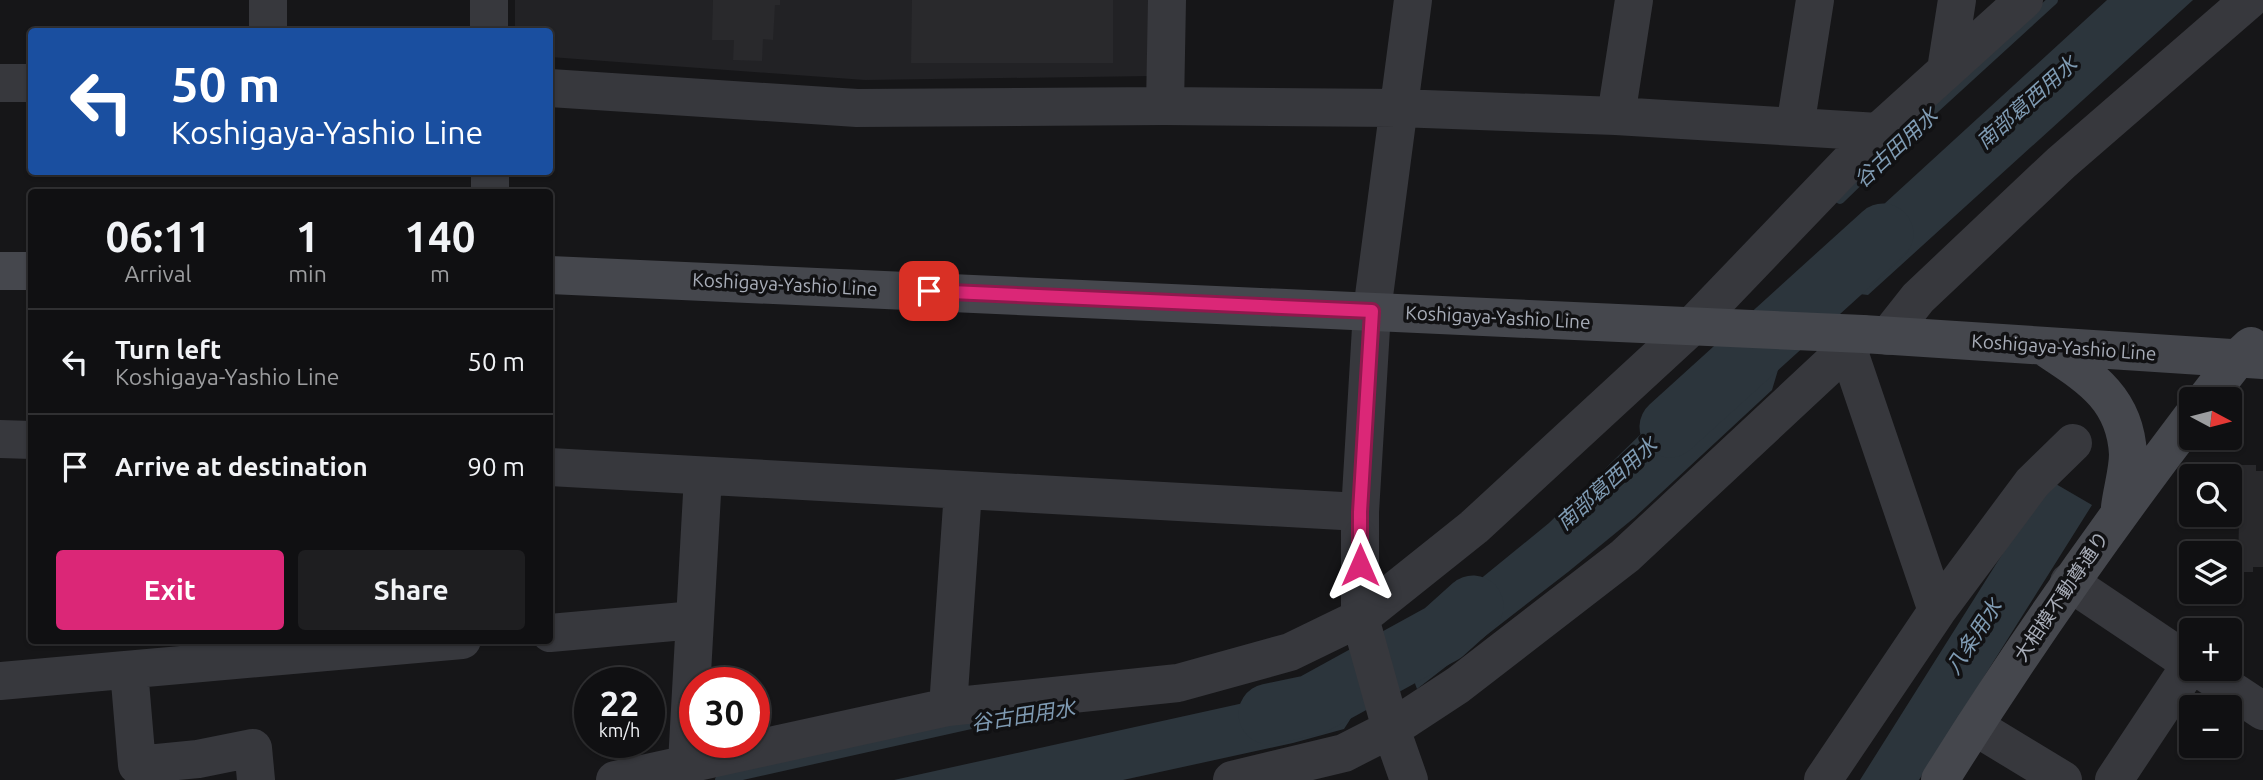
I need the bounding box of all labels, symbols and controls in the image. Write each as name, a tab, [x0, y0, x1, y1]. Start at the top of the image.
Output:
water label: 南部葛西用水	[1971, 50, 2083, 153]
icon: left	[56, 56, 147, 147]
text: 50 m	[171, 56, 280, 111]
water label: 谷古田用水	[1849, 101, 1943, 192]
text: Koshigaya-Yashio Line	[171, 114, 483, 150]
text: 06:11	[106, 213, 211, 260]
text: 1	[296, 213, 319, 260]
text: 140	[404, 213, 475, 260]
text: Arrival	[125, 261, 192, 286]
text: min	[288, 261, 327, 286]
text: m	[430, 261, 450, 286]
pin	[899, 261, 959, 321]
street label: Koshigaya-Yashio Line	[692, 268, 878, 300]
icon: arrive	[910, 272, 948, 310]
street label: Koshigaya-Yashio Line	[1405, 301, 1591, 333]
street label: Koshigaya-Yashio Line	[1971, 330, 2157, 364]
text: Turn left	[115, 335, 221, 364]
icon: left	[56, 343, 94, 381]
text: 50 m	[467, 347, 525, 376]
text: Koshigaya-Yashio Line	[115, 364, 339, 389]
north arrow	[2179, 387, 2242, 450]
map controls	[2179, 387, 2242, 758]
water label: 南部葛西用水	[1551, 431, 1663, 534]
icon: arrive	[56, 448, 94, 486]
text: Arrive at destination	[115, 452, 368, 481]
text: 90 m	[467, 452, 525, 481]
button: search	[2179, 464, 2242, 527]
street label: 大相模不動尊通り	[2009, 527, 2113, 665]
position arrow	[1323, 528, 1397, 602]
button: layers	[2179, 541, 2242, 604]
button: Exit	[56, 550, 284, 630]
button: Share	[298, 550, 525, 630]
water label: 八条用水	[1940, 593, 2007, 678]
button: +	[2179, 618, 2242, 681]
speed limit sign: 30	[679, 667, 770, 758]
text: 22	[600, 683, 639, 723]
water label: 谷古田用水	[969, 695, 1079, 735]
button: −	[2179, 695, 2242, 758]
text: km/h	[599, 720, 640, 740]

